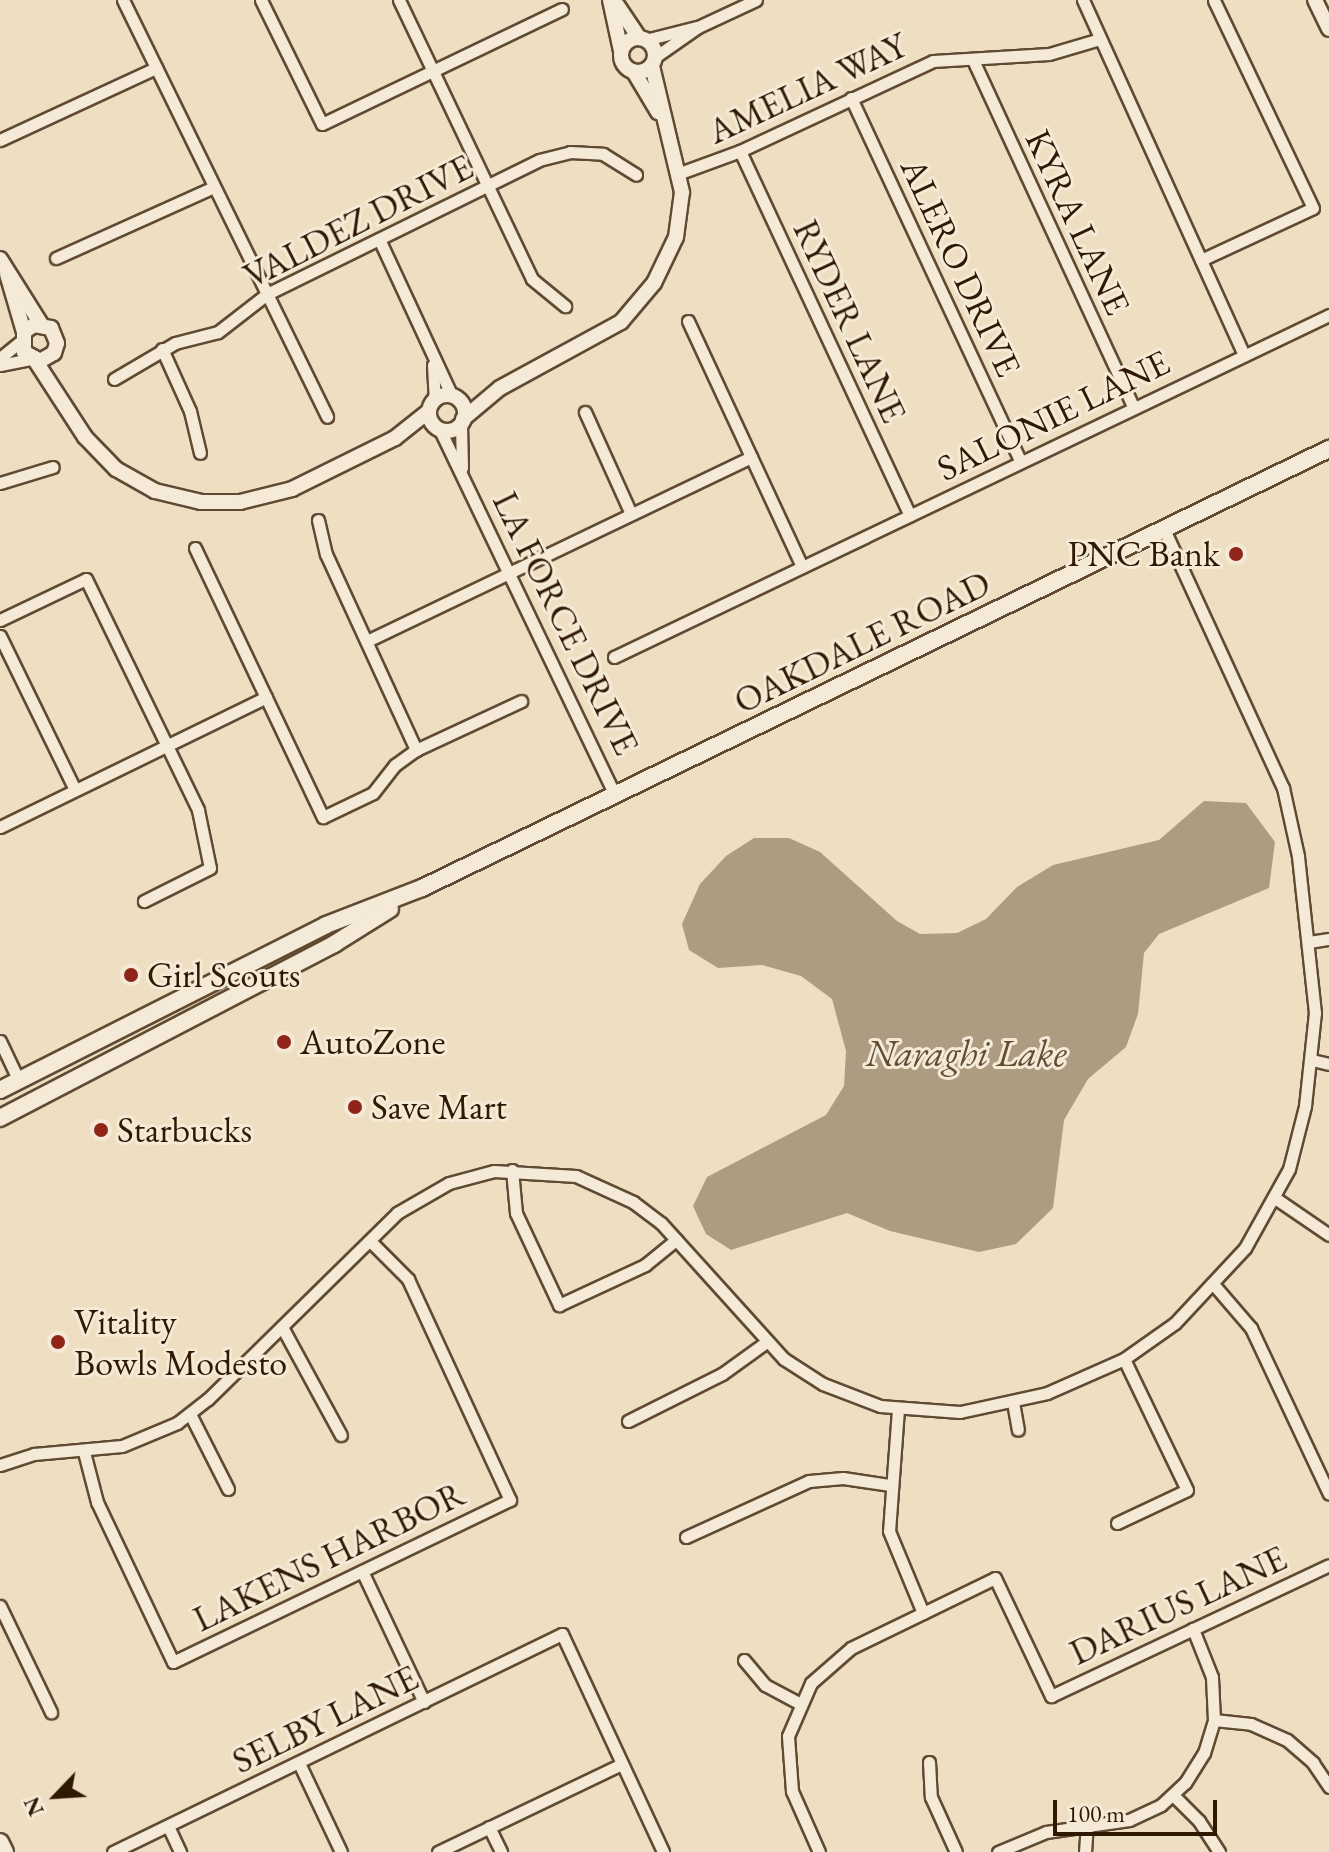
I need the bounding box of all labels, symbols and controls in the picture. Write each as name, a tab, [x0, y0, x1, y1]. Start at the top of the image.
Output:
street label: AMELIA WAY	[701, 23, 913, 153]
street label: KYRA LANE	[1016, 123, 1140, 321]
street label: VALDEZ DRIVE	[236, 145, 480, 297]
street label: ALERO DRIVE	[892, 151, 1030, 383]
street label: RYDER LANE	[784, 213, 916, 429]
street label: SALONIE LANE	[930, 340, 1176, 490]
street label: LA FORCE DRIVE	[484, 484, 648, 762]
place label: PNC Bank	[1067, 532, 1220, 576]
marker: PNC Bank	[1227, 545, 1245, 563]
street label: OAKDALE ROAD	[727, 561, 997, 723]
place label: Girl Scouts	[147, 953, 300, 997]
marker: Girl Scouts	[122, 966, 140, 984]
place label: AutoZone	[300, 1020, 446, 1064]
water label: Naraghi Lake	[865, 1030, 1067, 1076]
marker: AutoZone	[275, 1033, 293, 1051]
place label: Save Mart	[371, 1085, 507, 1129]
marker: Save Mart	[346, 1098, 364, 1116]
place label: Starbucks	[117, 1108, 252, 1152]
marker: Starbucks	[92, 1121, 110, 1139]
place label: Vitality Bowls Modesto	[74, 1299, 287, 1384]
marker: Vitality Bowls Modesto	[49, 1333, 67, 1351]
street label: LAKENS HARBOR	[186, 1471, 472, 1641]
street label: DARIUS LANE	[1063, 1536, 1293, 1674]
street label: SELBY LANE	[225, 1655, 425, 1783]
north arrow	[16, 1756, 96, 1836]
scale bar	[1057, 1784, 1221, 1834]
text: N	[17, 1792, 51, 1821]
text: 100 m	[1067, 1798, 1125, 1829]

